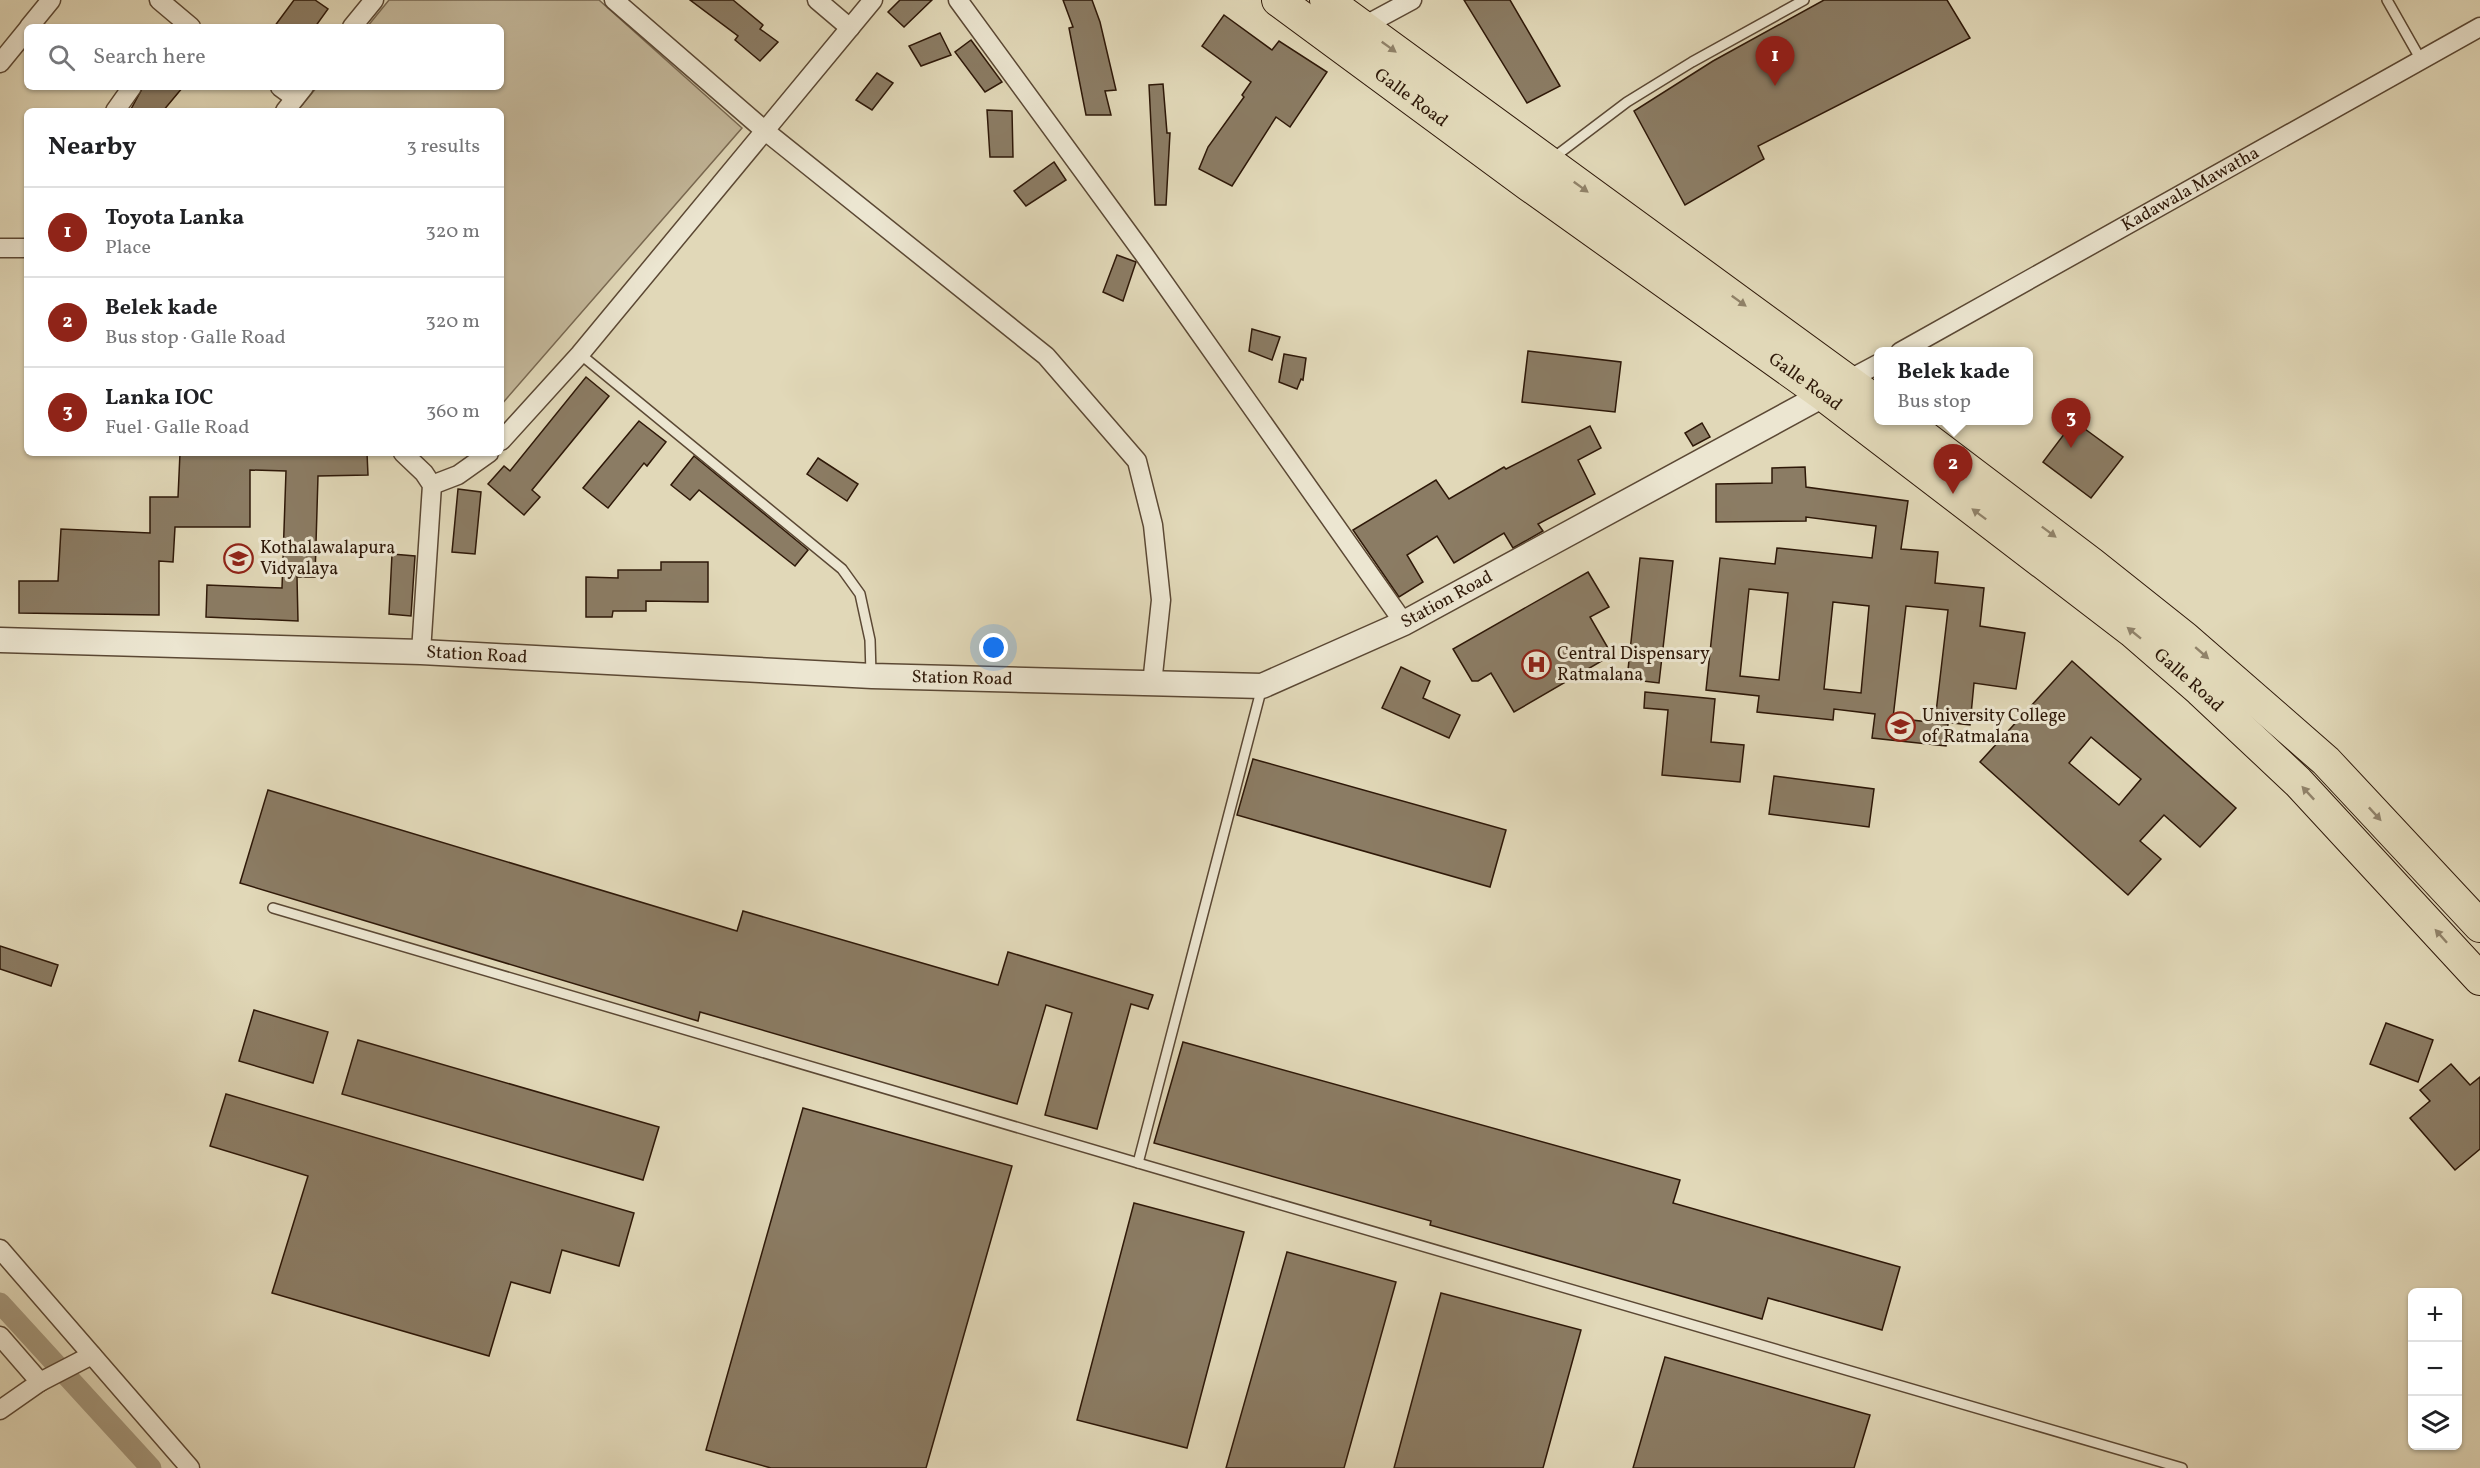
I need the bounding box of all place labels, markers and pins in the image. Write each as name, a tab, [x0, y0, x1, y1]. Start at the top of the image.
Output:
pin: 1	[1756, 36, 1794, 86]
pin: 3	[2052, 398, 2090, 448]
pin: 2	[1934, 444, 1972, 494]
place label: Kothalawalapura Vidyalaya	[260, 536, 395, 582]
school or university icon: Kothalawalapura Vidyalaya	[223, 542, 255, 574]
place label: Central Dispensary Ratmalana	[1557, 642, 1710, 688]
hospital icon: Central Dispensary Ratmalana	[1520, 648, 1552, 680]
place label: University College of Ratmalana	[1922, 704, 2066, 750]
school or university icon: University College of Ratmalana	[1885, 710, 1917, 742]

